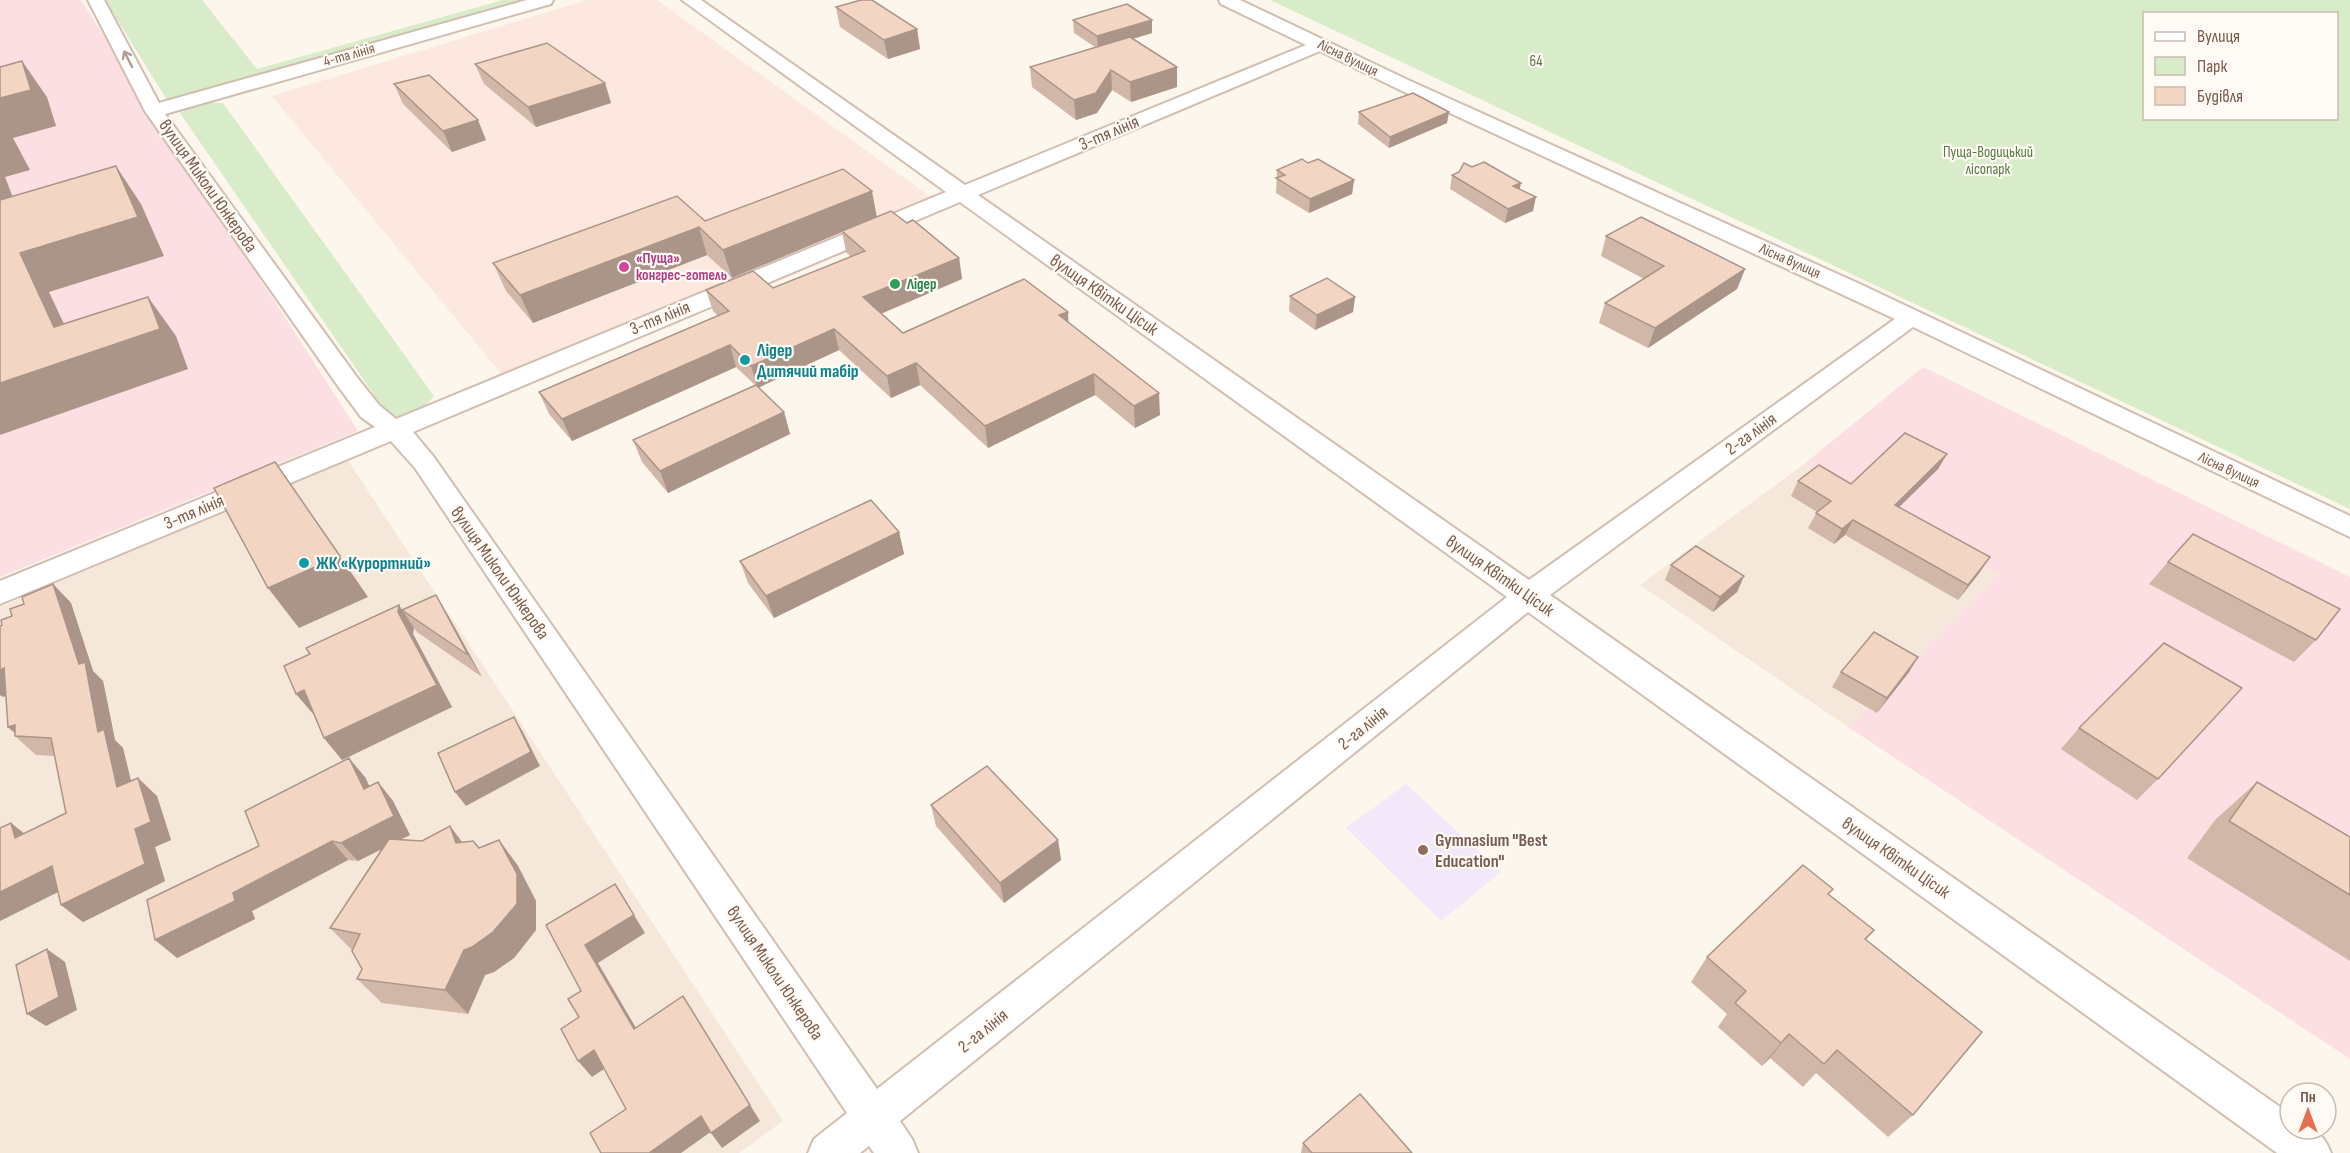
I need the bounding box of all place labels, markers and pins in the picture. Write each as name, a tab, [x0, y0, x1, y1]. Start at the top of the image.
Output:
place label: «Пуща» конгрес-готель	[636, 249, 727, 285]
marker: «Пуща» конгрес-готель	[617, 260, 631, 274]
place label: Лідер	[906, 275, 937, 294]
marker: Лідер	[888, 277, 902, 291]
place label: Лідер Дитячий табір	[756, 340, 859, 382]
marker: Лідер Дитячий табір	[738, 353, 752, 367]
place label: ЖК «Курортний»	[316, 553, 431, 574]
marker: ЖК «Курортний»	[297, 556, 311, 570]
place label: Gymnasium "Best Education"	[1435, 830, 1548, 872]
marker: Gymnasium "Best Education"	[1416, 843, 1430, 857]

